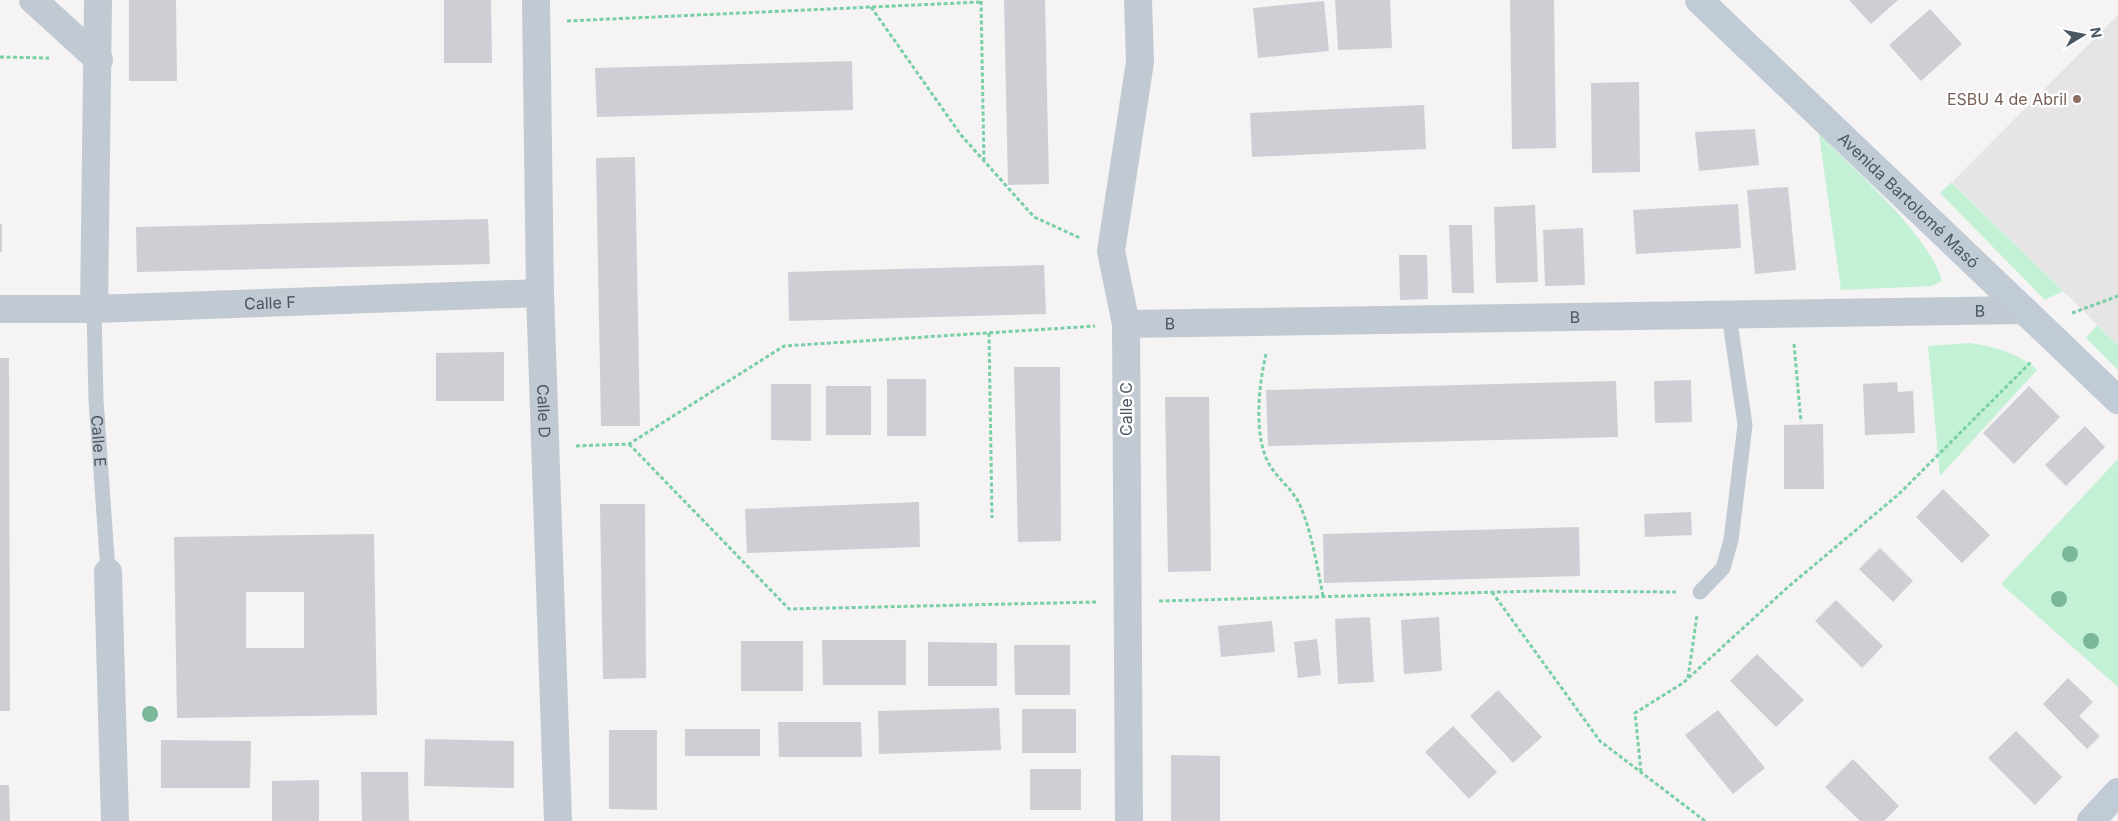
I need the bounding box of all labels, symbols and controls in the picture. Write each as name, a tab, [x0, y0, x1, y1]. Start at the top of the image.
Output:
north arrow	[2058, 10, 2108, 60]
text: N	[2087, 26, 2106, 39]
place label: ESBU 4 de Abril	[1947, 89, 2067, 109]
marker: ESBU 4 de Abril	[2071, 93, 2083, 105]
street label: Avenida Bartolomé Masó	[1834, 128, 1984, 272]
street label: Calle F	[244, 292, 296, 314]
street label: B	[1975, 301, 1985, 321]
street label: B	[1570, 307, 1580, 327]
street label: B	[1165, 313, 1175, 333]
street label: Calle C	[1116, 382, 1136, 436]
street label: Calle D	[533, 384, 555, 438]
street label: Calle E	[87, 414, 111, 467]

